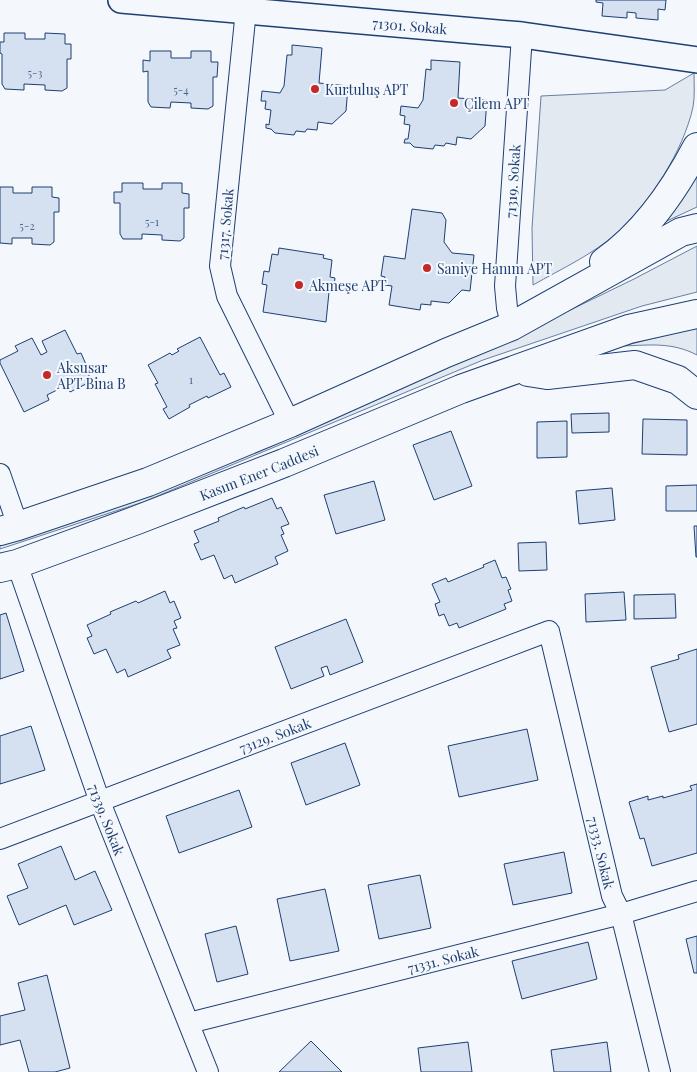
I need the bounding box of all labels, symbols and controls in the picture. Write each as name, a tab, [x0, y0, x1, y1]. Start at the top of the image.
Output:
street label: 71301. Sokak	[372, 12, 448, 38]
house number: 5-3	[27, 65, 43, 80]
place label: Kurtuluş APT	[325, 80, 409, 99]
house number: 5-4	[173, 82, 189, 97]
marker: Kurtuluş APT	[309, 83, 321, 95]
place label: Çilem APT	[464, 94, 530, 113]
marker: Çilem APT	[448, 97, 460, 109]
street label: 71319. Sokak	[500, 143, 524, 218]
street label: 71317. Sokak	[212, 187, 238, 261]
house number: 5-1	[145, 214, 159, 229]
house number: 5-2	[19, 218, 35, 233]
place label: Saniye Hanım APT	[437, 259, 553, 278]
marker: Saniye Hanım APT	[421, 262, 433, 274]
place label: Akmeşe APT	[308, 276, 387, 295]
marker: Akmeşe APT	[293, 279, 305, 291]
place label: Aksusar APT Bina B	[56, 358, 126, 393]
marker: Aksusar APT Bina B	[41, 369, 53, 381]
house number: 1	[189, 372, 193, 387]
street label: Kasım Ener Caddesi	[197, 440, 321, 504]
street label: 73129. Sokak	[236, 712, 314, 757]
street label: 71339. Sokak	[85, 781, 130, 858]
street label: 71333. Sokak	[584, 815, 620, 891]
street label: 71331. Sokak	[405, 941, 481, 977]

